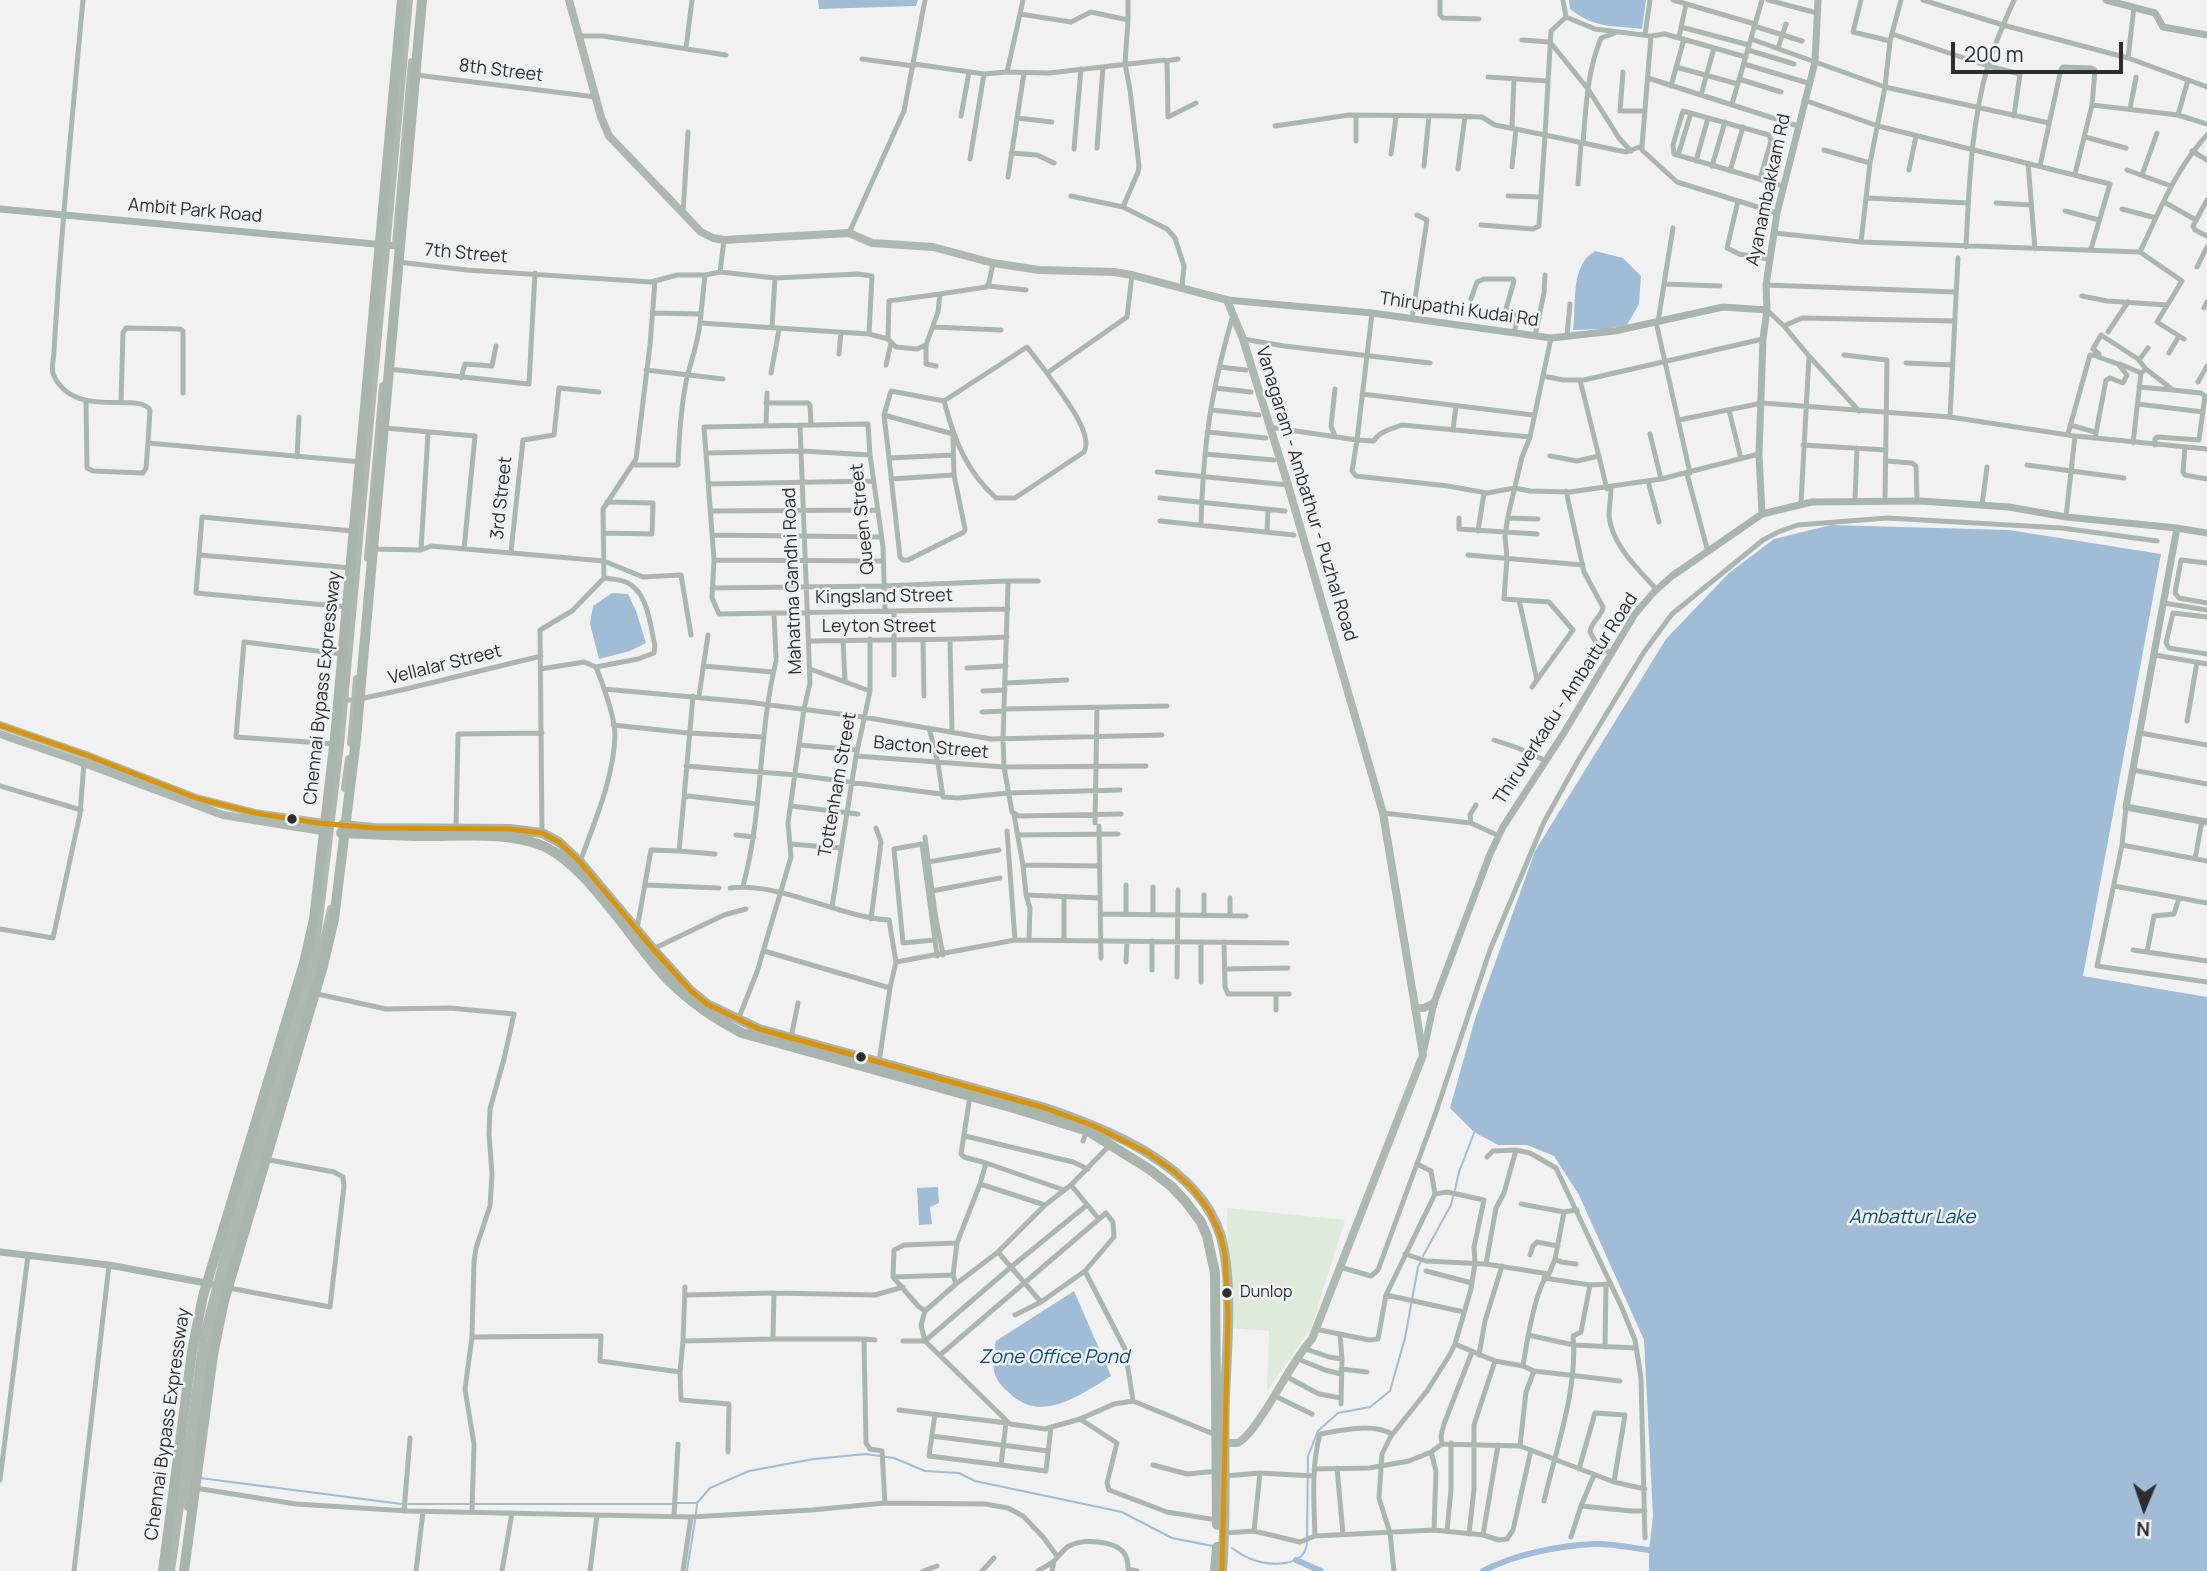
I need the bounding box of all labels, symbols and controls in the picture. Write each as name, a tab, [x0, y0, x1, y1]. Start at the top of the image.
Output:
scale bar	[1955, 28, 2126, 72]
text: 200 m	[1964, 40, 2024, 68]
street label: 8th Street	[458, 55, 544, 87]
street label: Ayanambakkam Rd	[1742, 112, 1796, 268]
street label: Ambit Park Road	[127, 194, 263, 228]
street label: 7th Street	[424, 240, 508, 268]
street label: Thirupathi Kudai Rd	[1378, 288, 1540, 332]
street label: Vanagaram - Ambathur - Puzhal Road	[1251, 344, 1361, 644]
street label: 3rd Street	[487, 455, 517, 541]
street label: Queen Street	[846, 462, 880, 576]
street label: Mahatma Gandhi Road	[779, 487, 807, 675]
street label: Chennai Bypass Expressway	[300, 570, 346, 806]
street label: Kingsland Street	[815, 585, 953, 609]
street label: Thiruverkadu - Ambattur Road	[1489, 589, 1643, 809]
street label: Leyton Street	[822, 616, 936, 638]
street label: Vellalar Street	[386, 641, 504, 689]
street label: Tottenham Street	[815, 711, 861, 859]
street label: Bacton Street	[872, 732, 990, 764]
unlabelled marker	[285, 812, 299, 826]
unlabelled marker	[854, 1050, 868, 1064]
water label: Ambattur Lake	[1849, 1207, 1975, 1229]
place label: Dunlop	[1240, 1283, 1292, 1303]
marker: Dunlop	[1220, 1286, 1234, 1300]
street label: Chennai Bypass Expressway	[141, 1306, 195, 1542]
water label: Zone Office Pond	[979, 1347, 1129, 1369]
north arrow	[2109, 1473, 2179, 1543]
text: N	[2136, 1516, 2151, 1542]

